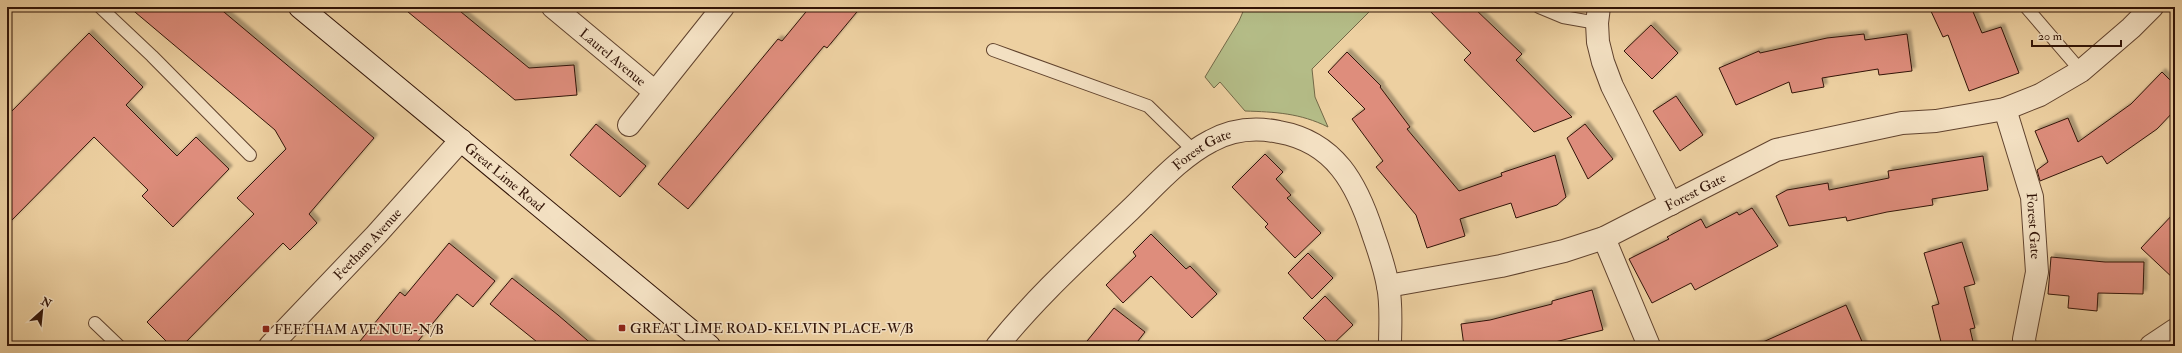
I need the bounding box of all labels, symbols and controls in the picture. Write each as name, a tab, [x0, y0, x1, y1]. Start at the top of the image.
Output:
scale bar	[2032, 22, 2121, 48]
street label: Laurel Avenue	[576, 24, 650, 90]
text: 20 m	[2038, 29, 2063, 44]
street label: Forest Gate	[1169, 125, 1233, 174]
street label: Great Lime Road	[461, 139, 548, 215]
street label: Forest Gate	[1662, 169, 1729, 214]
street label: Forest Gate	[2023, 192, 2045, 260]
street label: Feetham Avenue	[329, 204, 405, 283]
north arrow	[22, 291, 62, 331]
text: N	[38, 294, 55, 311]
place label: GREAT LIME ROAD-KELVIN PLACE-W/B	[630, 320, 914, 337]
place label: FEETHAM AVENUE-N/B	[274, 321, 444, 338]
marker: GREAT LIME ROAD-KELVIN PLACE-W/B	[617, 323, 627, 333]
marker: FEETHAM AVENUE-N/B	[261, 324, 271, 334]

